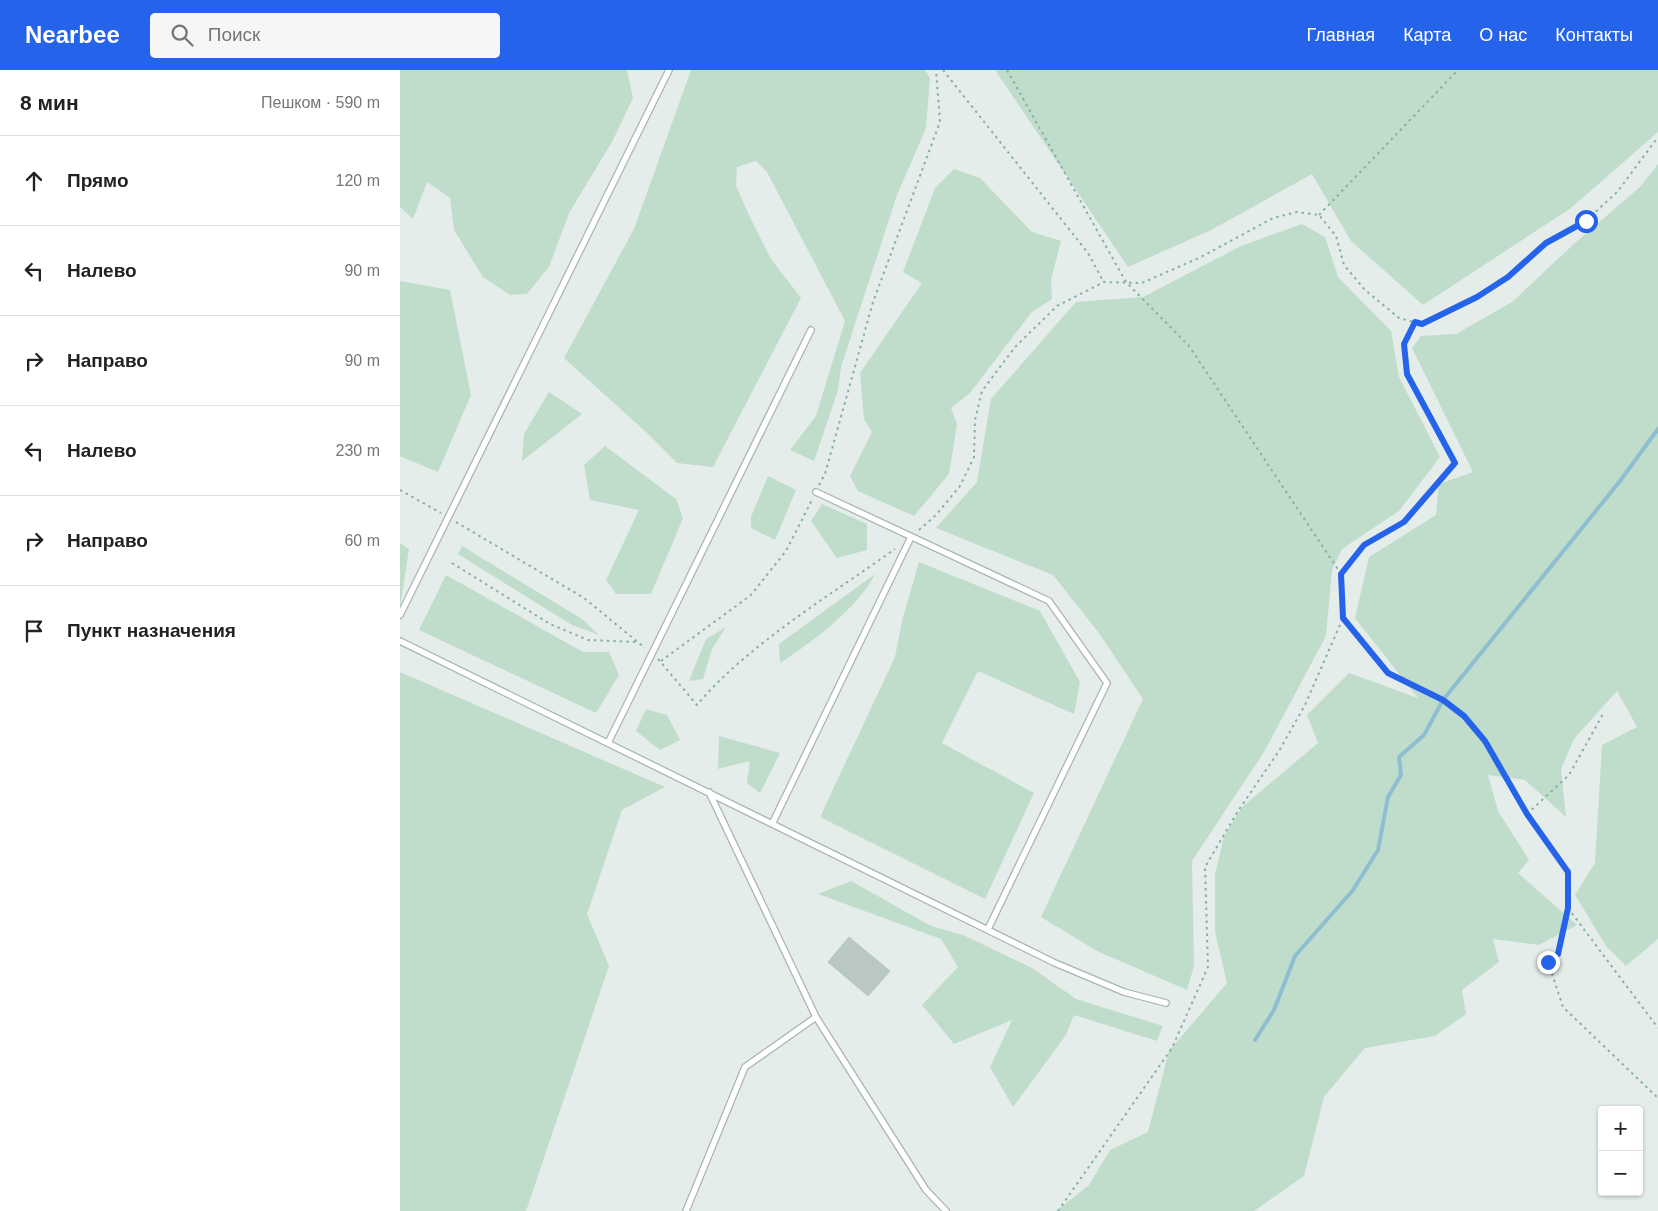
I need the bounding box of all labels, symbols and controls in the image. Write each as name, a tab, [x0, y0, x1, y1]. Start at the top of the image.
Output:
search box	[150, 13, 500, 58]
text: Nearbee	[25, 21, 120, 48]
icon: search	[168, 21, 196, 49]
text: Поиск	[208, 24, 260, 45]
text: Главная	[1307, 25, 1375, 45]
text: Карта	[1403, 25, 1451, 45]
text: О нас	[1479, 25, 1527, 45]
text: Контакты	[1555, 25, 1633, 45]
text: 8 мин	[20, 91, 79, 114]
text: Пешком · 590 m	[261, 94, 380, 111]
icon: ahead	[20, 167, 48, 195]
text: Прямо	[67, 170, 129, 191]
text: 120 m	[336, 172, 380, 189]
route start	[1575, 210, 1598, 233]
icon: left	[20, 257, 48, 285]
text: Налево	[67, 260, 137, 281]
text: 90 m	[344, 262, 380, 279]
icon: right	[20, 347, 48, 375]
text: Направо	[67, 350, 148, 371]
text: 90 m	[344, 352, 380, 369]
icon: left	[20, 437, 48, 465]
text: Налево	[67, 440, 137, 461]
text: 230 m	[336, 442, 380, 459]
icon: right	[20, 527, 48, 555]
text: Направо	[67, 530, 148, 551]
text: 60 m	[344, 532, 380, 549]
icon: arrive	[20, 617, 48, 645]
text: Пункт назначения	[67, 620, 236, 641]
route end	[1537, 951, 1560, 974]
map controls	[1598, 1106, 1643, 1196]
button: +	[1598, 1106, 1643, 1151]
button: −	[1598, 1151, 1643, 1196]

